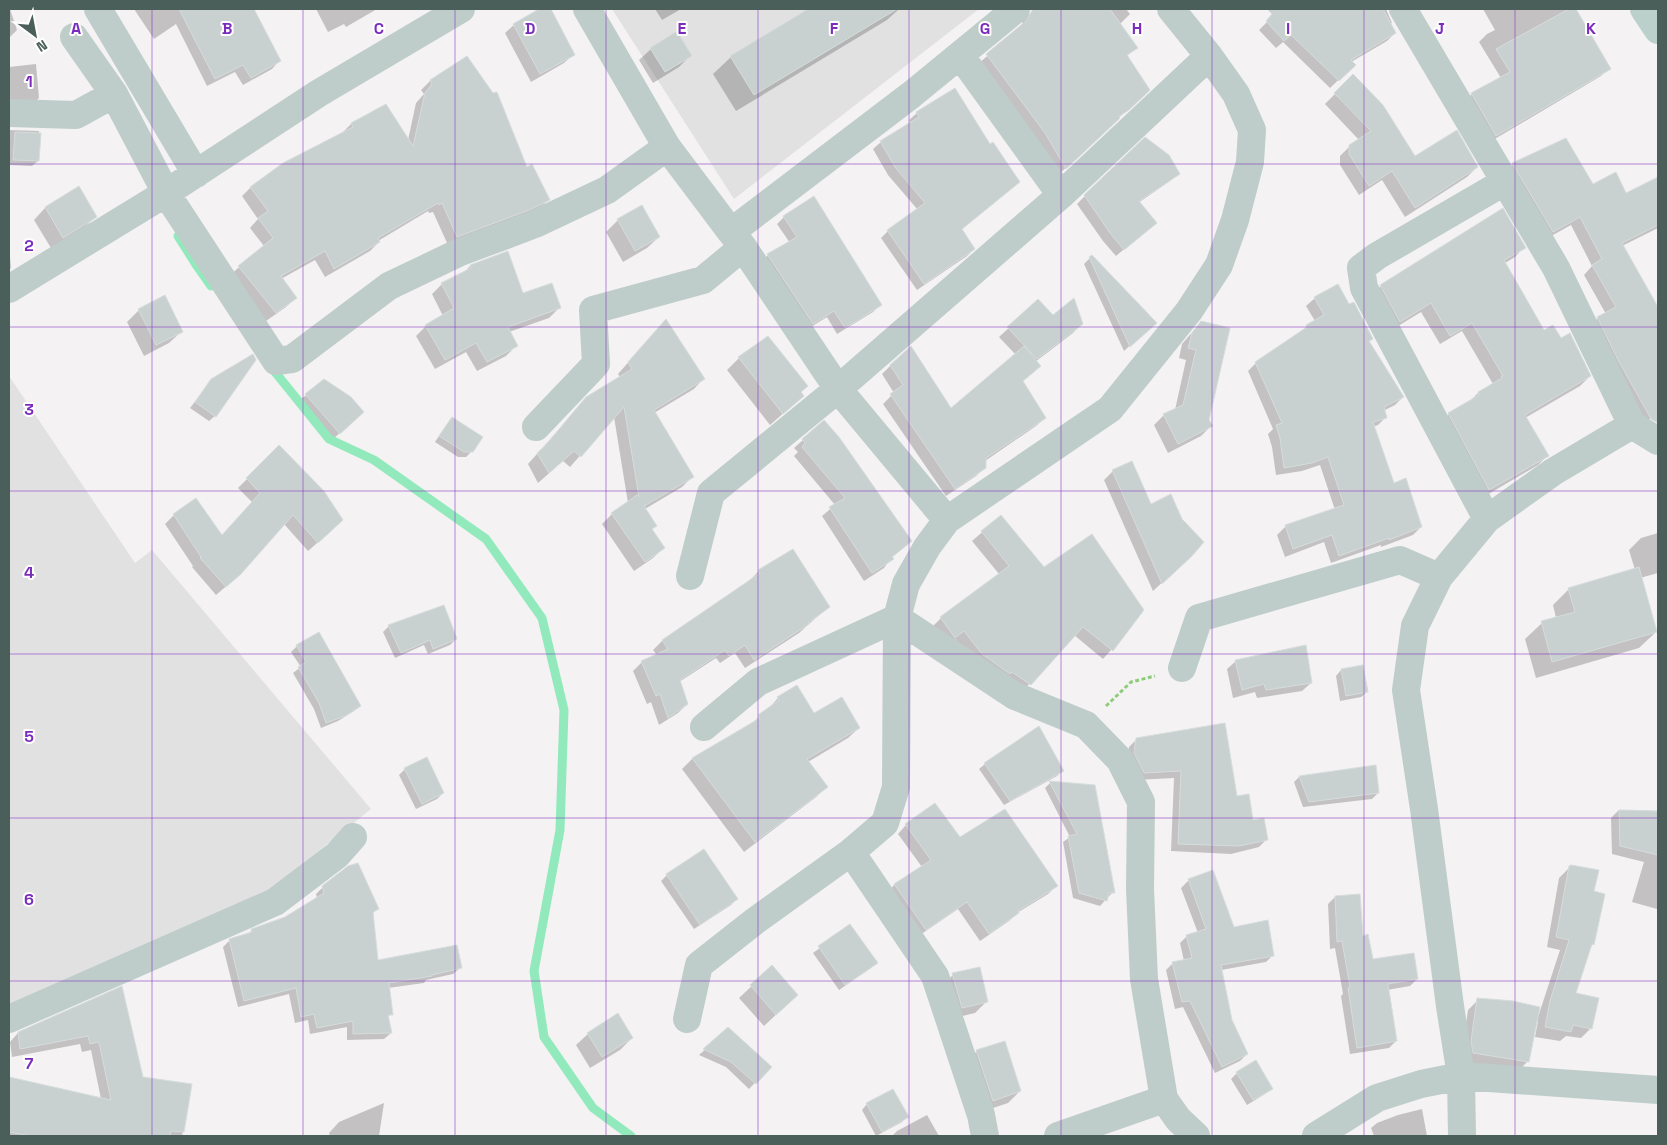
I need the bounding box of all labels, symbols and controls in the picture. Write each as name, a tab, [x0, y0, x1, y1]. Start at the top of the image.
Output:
north arrow	[10, 10, 60, 60]
text: A	[71, 18, 81, 39]
text: B	[222, 18, 232, 39]
text: C	[374, 18, 384, 39]
text: D	[525, 18, 535, 39]
text: E	[678, 18, 687, 39]
text: F	[830, 18, 839, 39]
text: G	[980, 18, 990, 39]
text: H	[1132, 18, 1142, 39]
text: I	[1286, 18, 1290, 39]
text: J	[1435, 18, 1445, 39]
text: K	[1586, 18, 1596, 39]
text: N	[33, 36, 51, 56]
text: 1	[25, 71, 33, 92]
text: 2	[24, 235, 34, 256]
text: 3	[24, 399, 34, 420]
text: 4	[24, 562, 34, 583]
text: 5	[24, 726, 34, 747]
text: 6	[24, 889, 34, 910]
text: 7	[25, 1053, 34, 1074]

